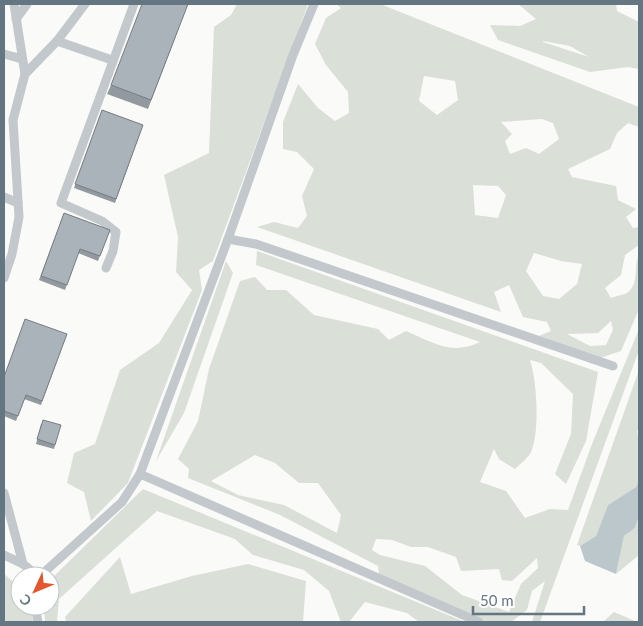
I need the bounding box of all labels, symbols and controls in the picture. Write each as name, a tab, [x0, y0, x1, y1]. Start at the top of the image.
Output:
north arrow	[10, 566, 60, 616]
scale bar	[473, 584, 584, 616]
text: С	[15, 591, 35, 610]
text: 50 m	[480, 591, 514, 609]

